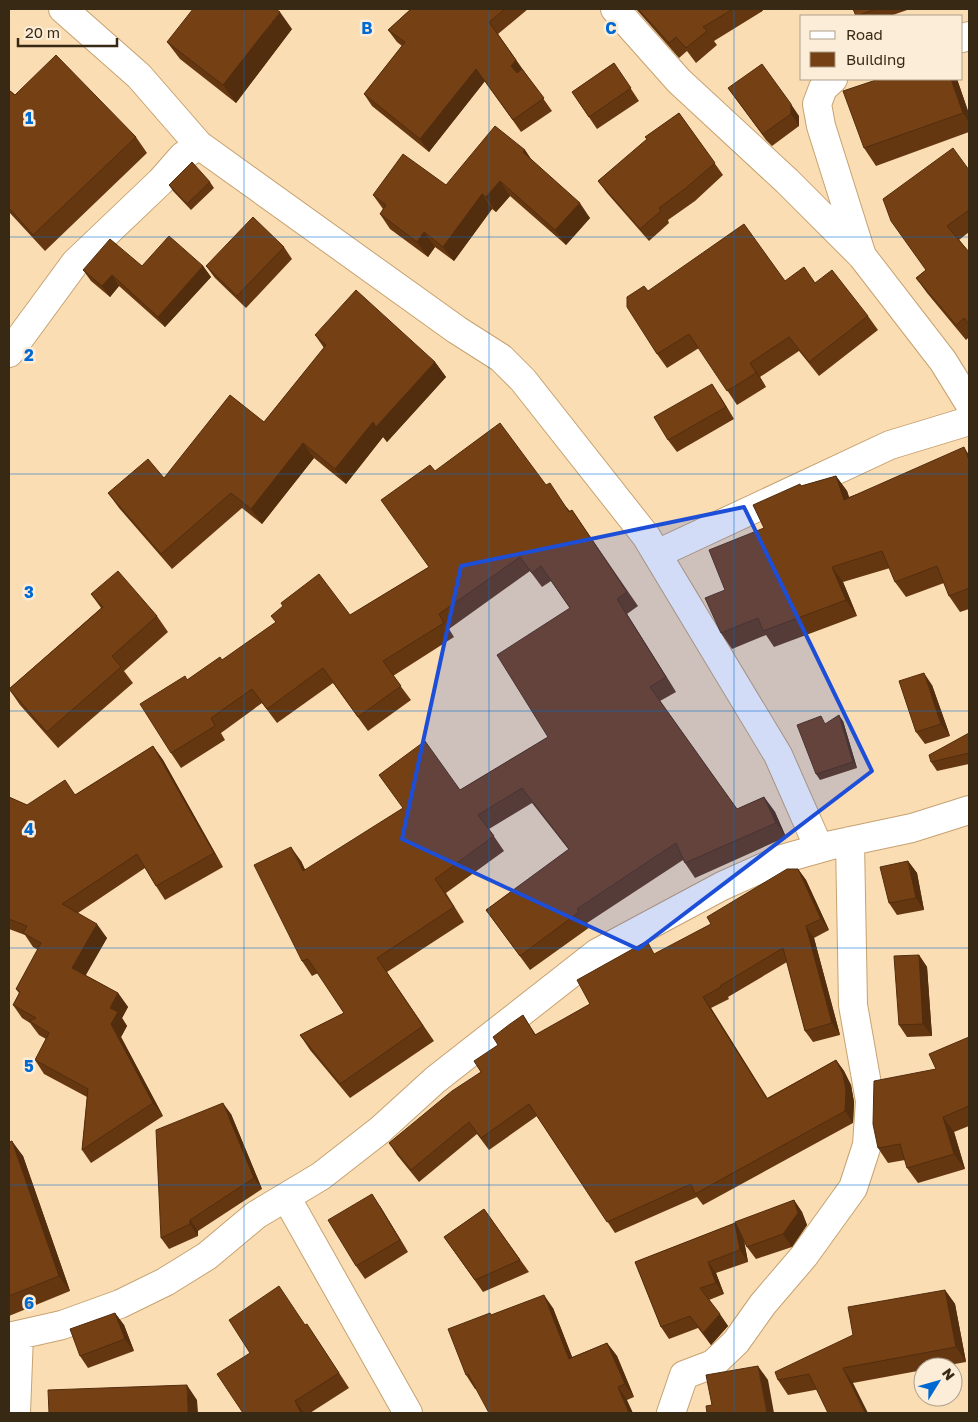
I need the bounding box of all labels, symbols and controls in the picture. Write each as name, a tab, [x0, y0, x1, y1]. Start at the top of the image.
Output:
scale bar	[18, 15, 116, 47]
legend	[800, 15, 963, 80]
text: B	[361, 18, 373, 38]
text: C	[605, 18, 617, 38]
text: 20 m	[25, 23, 60, 41]
text: Road	[846, 25, 883, 43]
text: Building	[846, 50, 906, 68]
text: 1	[25, 108, 33, 128]
text: 2	[24, 345, 34, 365]
text: 3	[24, 582, 34, 602]
text: 4	[24, 819, 34, 839]
text: 5	[24, 1056, 34, 1076]
text: 6	[24, 1293, 34, 1313]
north arrow	[913, 1357, 963, 1407]
text: N	[939, 1365, 959, 1383]

